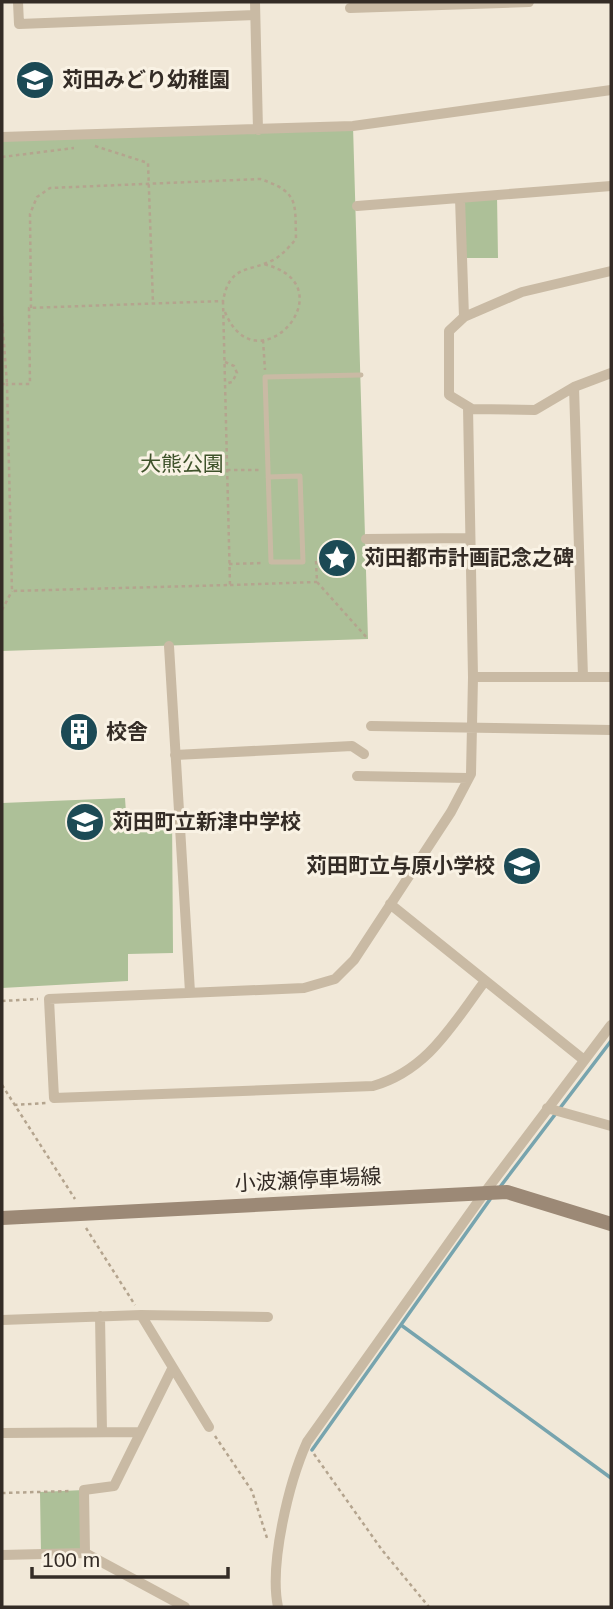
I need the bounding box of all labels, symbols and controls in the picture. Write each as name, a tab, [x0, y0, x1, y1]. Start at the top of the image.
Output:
school or university icon: 苅田みどり幼稚園	[14, 59, 56, 101]
place label: 苅田みどり幼稚園	[62, 68, 230, 91]
park label: 大熊公園	[140, 452, 224, 475]
place icon: 苅田都市計画記念之碑	[316, 537, 358, 579]
place label: 苅田都市計画記念之碑	[364, 546, 574, 569]
building icon: 校舎	[58, 711, 100, 753]
place label: 校舎	[106, 720, 148, 743]
school or university icon: 苅田町立新津中学校	[64, 801, 106, 843]
place label: 苅田町立新津中学校	[112, 810, 301, 833]
school or university icon: 苅田町立与原小学校	[501, 845, 543, 887]
place label: 苅田町立与原小学校	[306, 854, 495, 877]
street label: 小波瀬停車場線	[234, 1164, 382, 1195]
scale bar	[32, 1536, 228, 1580]
text: 100 m	[42, 1548, 100, 1571]

